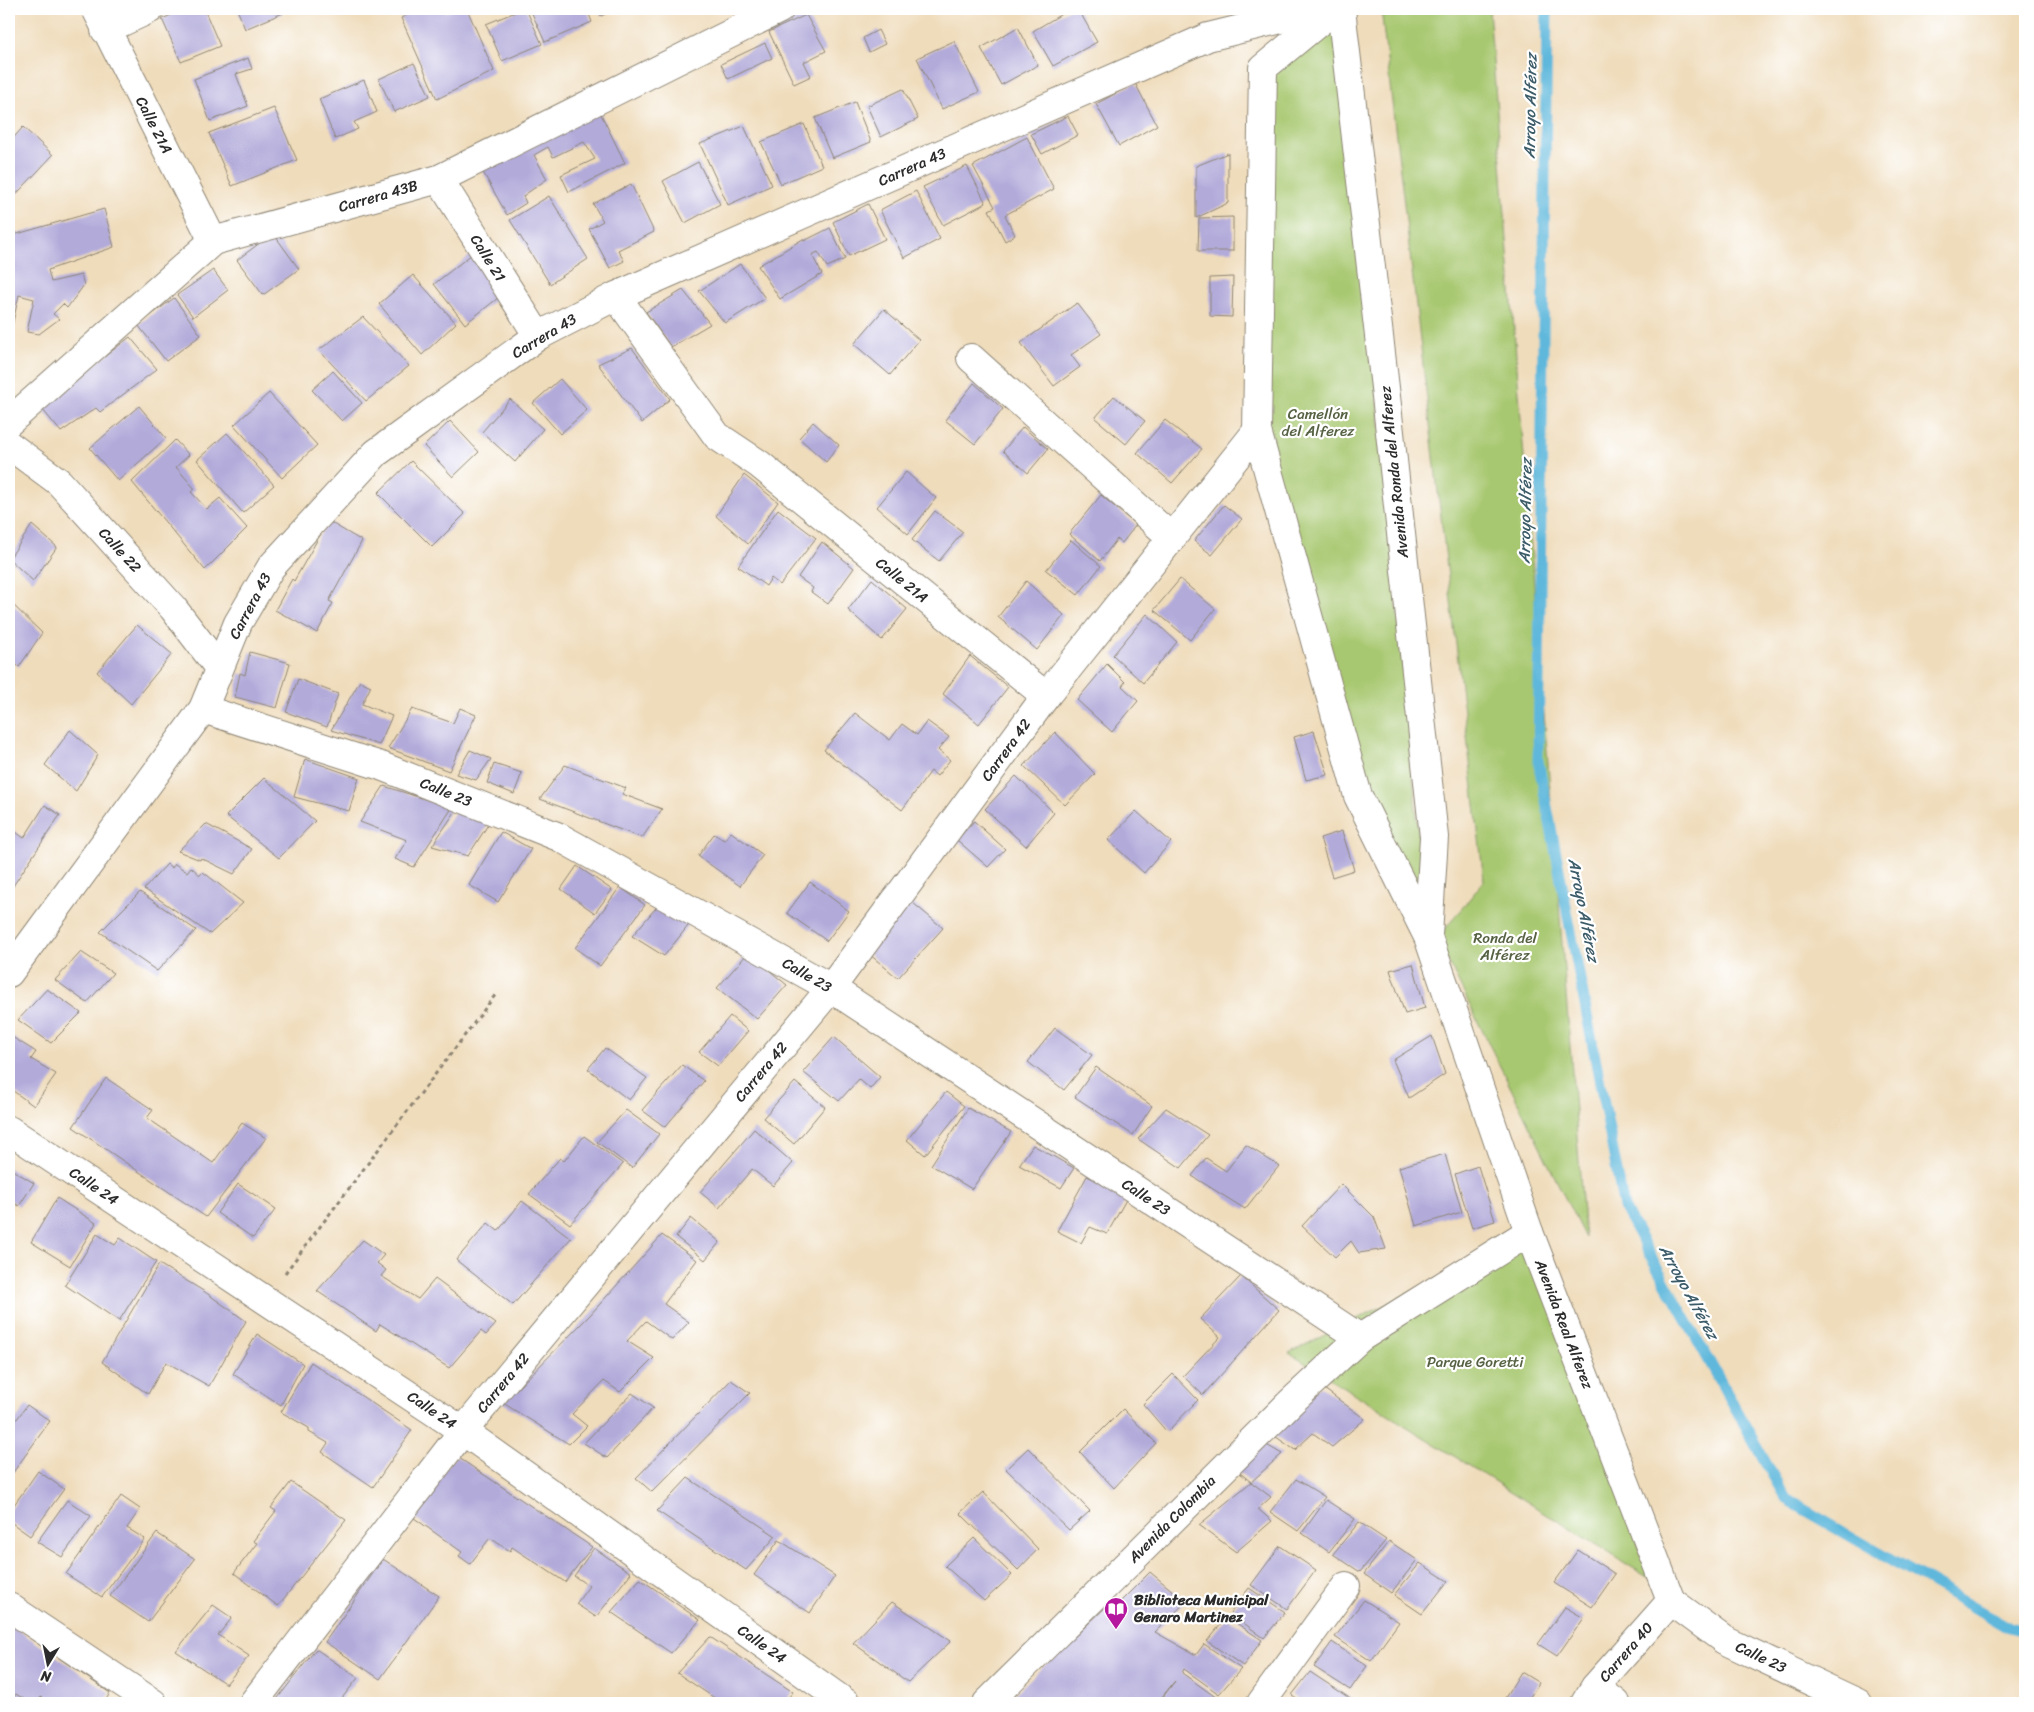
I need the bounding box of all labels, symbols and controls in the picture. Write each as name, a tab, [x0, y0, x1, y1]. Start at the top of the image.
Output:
water label: Arroyo Alférez	[1515, 51, 1545, 160]
street label: Calle 21A	[128, 91, 180, 159]
street label: Carrera 43	[874, 140, 950, 194]
street label: Carrera 43B	[335, 172, 421, 220]
street label: Calle 21	[463, 229, 513, 287]
street label: Carrera 43	[506, 306, 582, 366]
street label: Avenida Ronda del Alferez	[1372, 384, 1416, 560]
park label: Camellón del Alferez	[1282, 401, 1355, 444]
water label: Arroyo Alférez	[1510, 456, 1540, 565]
street label: Calle 22	[92, 521, 148, 579]
street label: Calle 21A	[870, 550, 934, 610]
street label: Carrera 43	[222, 568, 278, 644]
street label: Carrera 42	[974, 713, 1038, 787]
street label: Calle 23	[416, 770, 476, 814]
water label: Arroyo Alférez	[1560, 855, 1609, 967]
park label: Ronda del Alférez	[1473, 925, 1537, 968]
street label: Calle 23	[777, 950, 837, 1000]
street label: Carrera 42	[728, 1036, 794, 1108]
street label: Calle 24	[64, 1160, 124, 1212]
street label: Calle 23	[1116, 1171, 1176, 1223]
water label: Arroyo Alférez	[1650, 1238, 1728, 1347]
street label: Avenida Real Alferez	[1527, 1254, 1601, 1394]
street label: Carrera 42	[470, 1347, 536, 1419]
park label: Parque Goretti	[1427, 1349, 1524, 1375]
street label: Calle 24	[402, 1384, 462, 1436]
street label: Avenida Colombia	[1121, 1468, 1223, 1570]
place label: Biblioteca Municipal Genaro Martinez	[1133, 1587, 1269, 1630]
library icon: Biblioteca Municipal Genaro Martinez	[1103, 1596, 1129, 1630]
street label: Carrera 40	[1592, 1616, 1660, 1688]
street label: Calle 24	[732, 1618, 792, 1670]
street label: Calle 23	[1731, 1634, 1791, 1680]
north arrow	[22, 1640, 72, 1690]
text: N	[39, 1663, 54, 1690]

